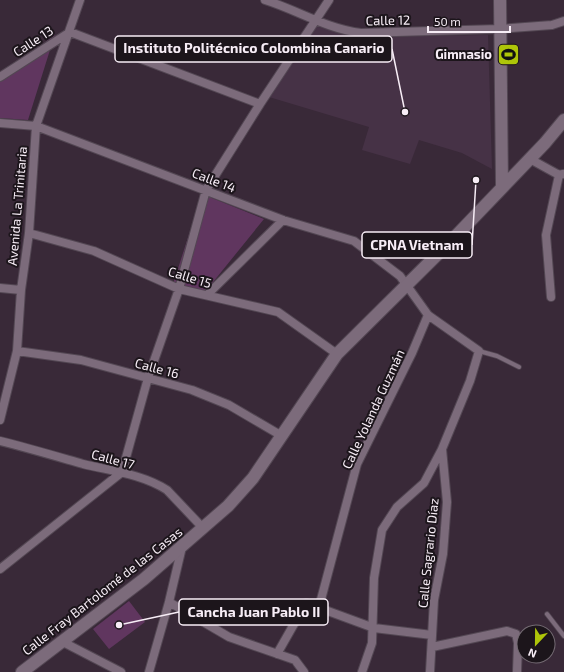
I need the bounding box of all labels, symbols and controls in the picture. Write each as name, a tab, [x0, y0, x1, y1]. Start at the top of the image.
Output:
scale bar	[428, 8, 510, 34]
street label: Calle 12	[366, 12, 410, 28]
text: 50 m	[434, 14, 461, 28]
street label: Calle 13	[10, 22, 56, 60]
callout: Instituto Politécnico Colombina Canario	[115, 36, 392, 62]
text: Instituto Politécnico Colombina Canario	[123, 39, 385, 56]
sports icon: Gimnasio	[495, 41, 521, 67]
place label: Gimnasio	[435, 46, 492, 62]
street label: Avenida La Trinitaria	[4, 146, 30, 266]
street label: Calle 14	[190, 164, 238, 196]
callout: CPNA Vietnam	[362, 232, 472, 258]
text: CPNA Vietnam	[370, 236, 464, 253]
street label: Calle 15	[166, 263, 214, 291]
street label: Calle Yolanda Guzmán	[338, 347, 408, 471]
street label: Calle 16	[133, 354, 181, 382]
street label: Calle 17	[90, 446, 137, 473]
street label: Calle Sagrario Díaz	[414, 497, 442, 609]
street label: Calle Fray Bartolomé de las Casas	[19, 524, 185, 658]
callout: Cancha Juan Pablo II	[179, 599, 328, 625]
text: Cancha Juan Pablo II	[188, 603, 320, 620]
north arrow	[516, 624, 556, 664]
text: N	[526, 646, 538, 661]

